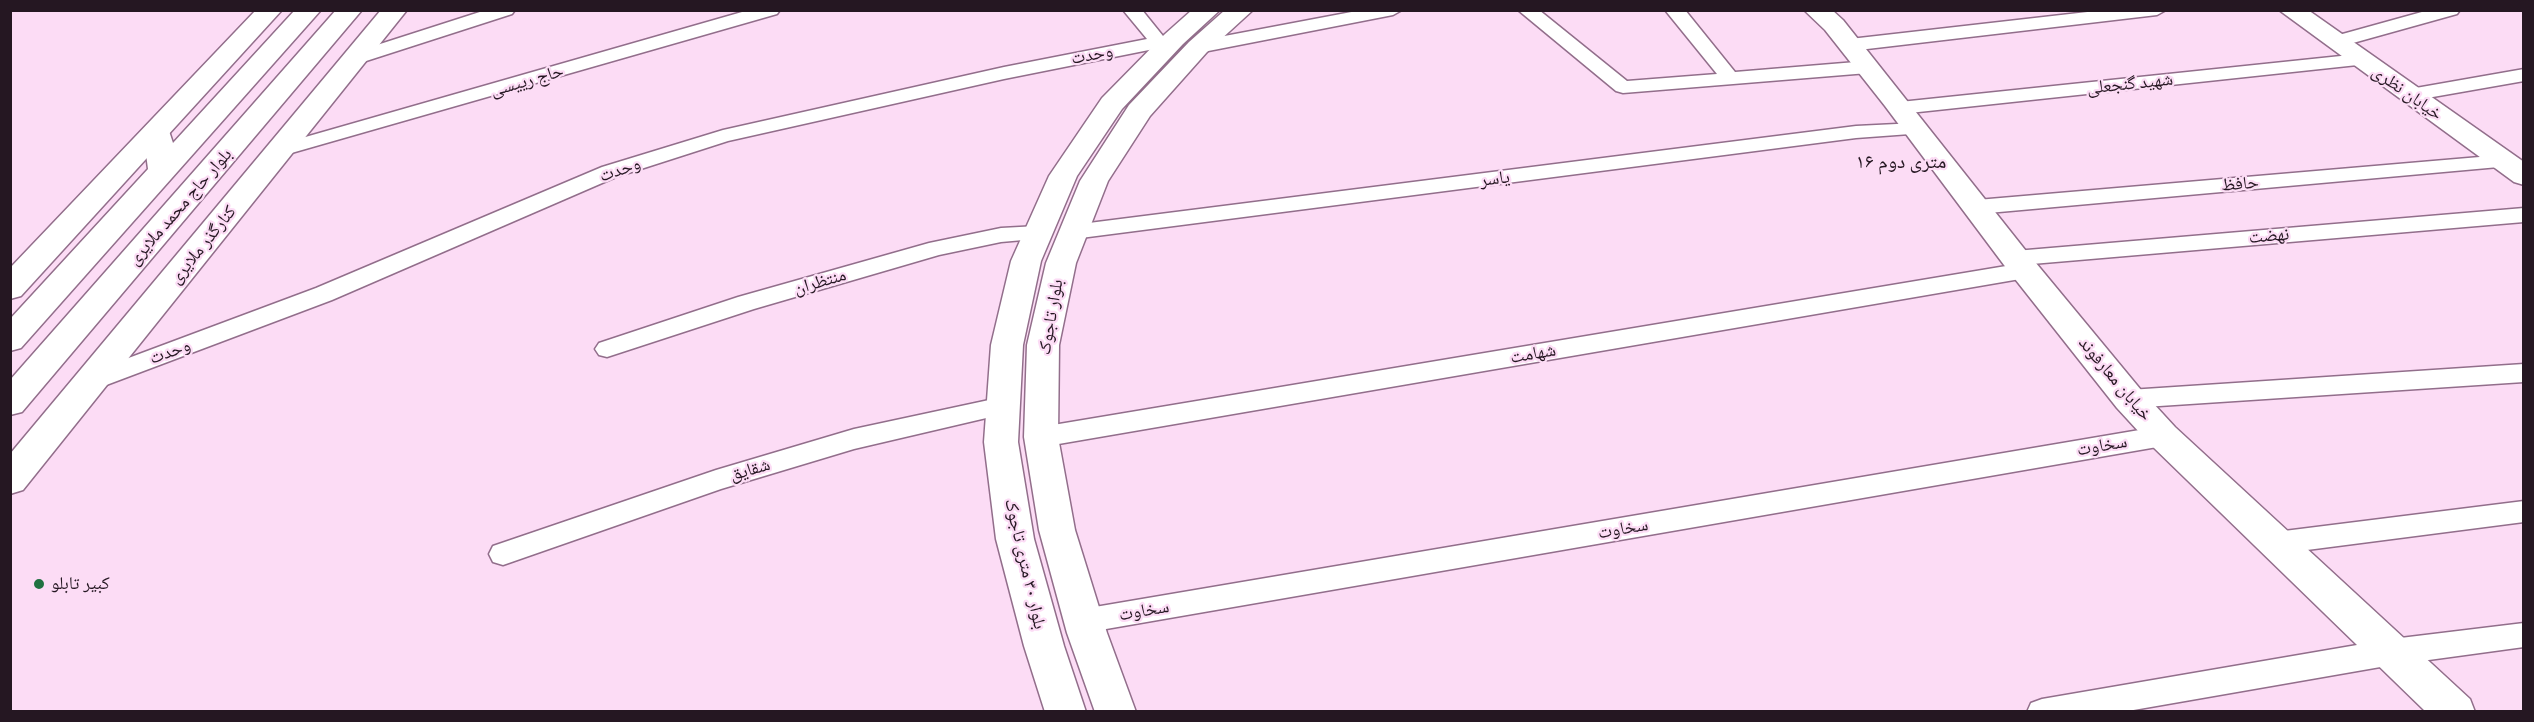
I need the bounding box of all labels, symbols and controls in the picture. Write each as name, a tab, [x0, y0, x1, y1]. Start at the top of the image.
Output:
street label: وحدت	[1069, 40, 1115, 70]
street label: حاج رییسی	[488, 60, 566, 102]
street label: خیابان نظری	[2368, 61, 2446, 125]
street label: شهید گنجعلی	[2086, 69, 2174, 99]
street label: بلوار حاج محمد ملایری	[123, 144, 237, 270]
district label: ۱۶ متری دوم	[1856, 150, 1946, 174]
street label: وحدت	[596, 153, 644, 187]
street label: یاسر	[1479, 166, 1511, 192]
street label: حافظ	[2220, 172, 2260, 196]
street label: کنارگذر ملایری	[165, 201, 241, 289]
street label: نهضت	[2248, 223, 2290, 249]
street label: منتظران	[791, 264, 849, 300]
street label: بلوار تاجوک	[1034, 277, 1068, 357]
street label: خیابان معارفوند	[2074, 333, 2156, 425]
street label: وحدت	[146, 335, 194, 369]
street label: شهامت	[1508, 339, 1558, 369]
street label: سخاوت	[2075, 431, 2129, 461]
street label: شقایق	[727, 454, 773, 486]
street label: بلوار ۳۰ متری تاجوک	[999, 497, 1051, 631]
street label: سخاوت	[1596, 514, 1650, 544]
place label: کبیر تابلو	[51, 573, 110, 595]
marker: کبیر تابلو	[32, 577, 46, 591]
street label: سخاوت	[1117, 596, 1171, 626]

